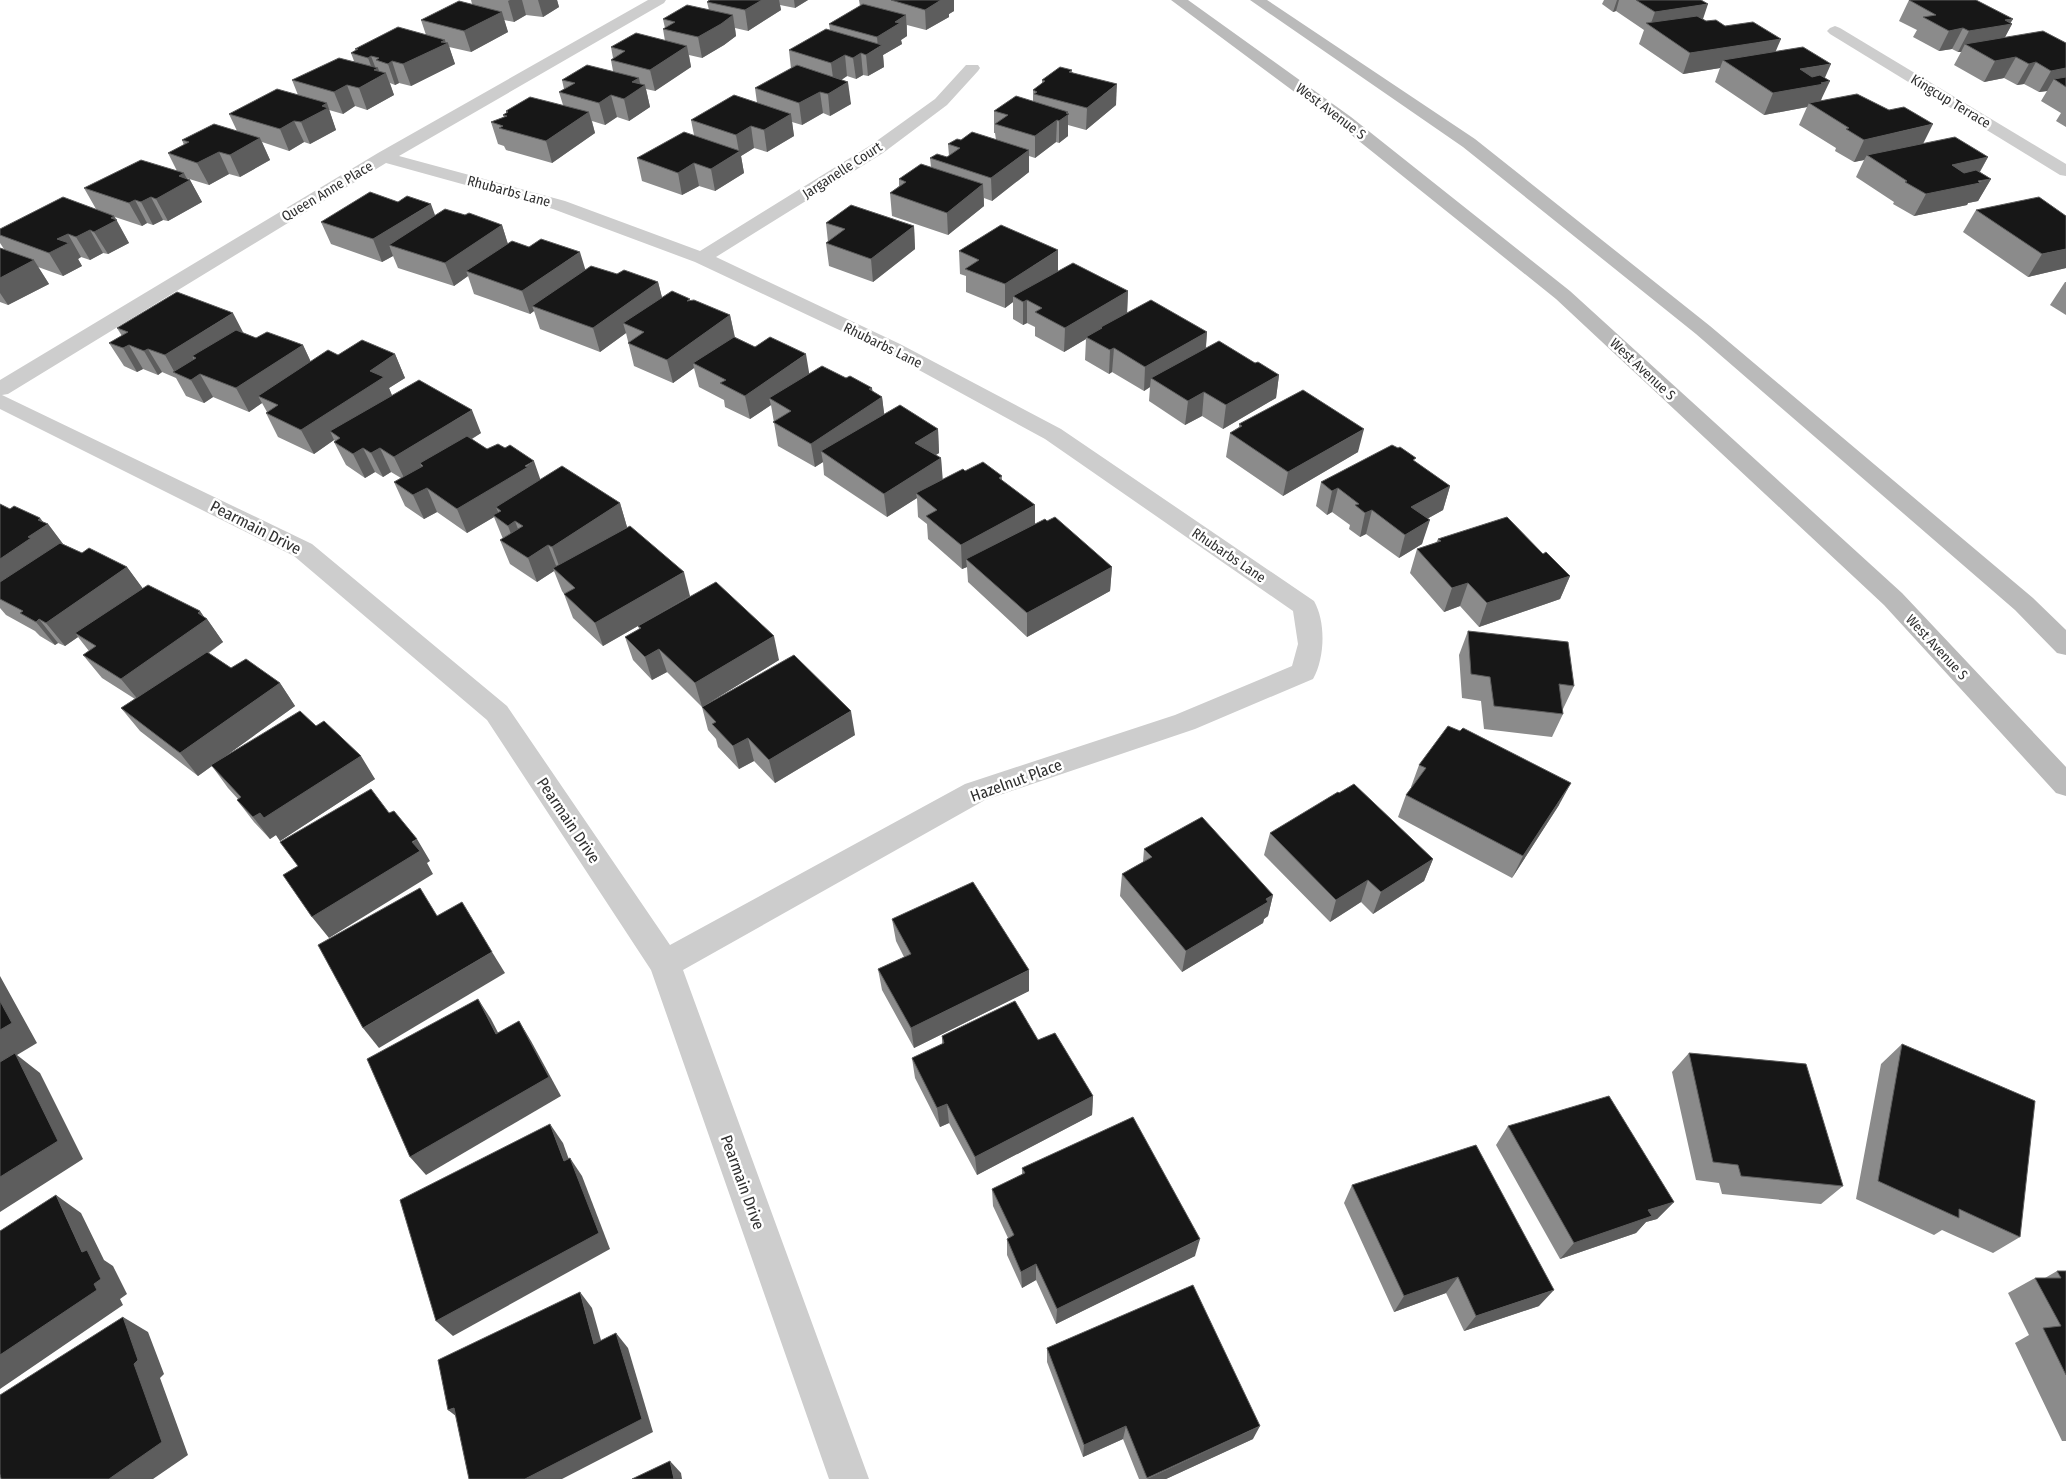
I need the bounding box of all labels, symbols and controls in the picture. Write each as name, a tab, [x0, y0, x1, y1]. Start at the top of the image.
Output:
street label: Kingcup Terrace	[1908, 71, 1994, 132]
street label: West Avenue S	[1292, 80, 1369, 143]
street label: Jarganelle Court	[799, 138, 886, 202]
street label: Queen Anne Place	[279, 158, 376, 225]
street label: Rhubarbs Lane	[465, 172, 552, 211]
street label: Rhubarbs Lane	[841, 319, 925, 372]
street label: West Avenue S	[1606, 335, 1679, 404]
street label: Pearmain Drive	[207, 496, 304, 558]
street label: Rhubarbs Lane	[1189, 524, 1269, 586]
street label: West Avenue S	[1902, 611, 1971, 684]
street label: Hazelnut Place	[968, 755, 1065, 806]
street label: Pearmain Drive	[533, 774, 604, 867]
street label: Pearmain Drive	[717, 1132, 768, 1232]

